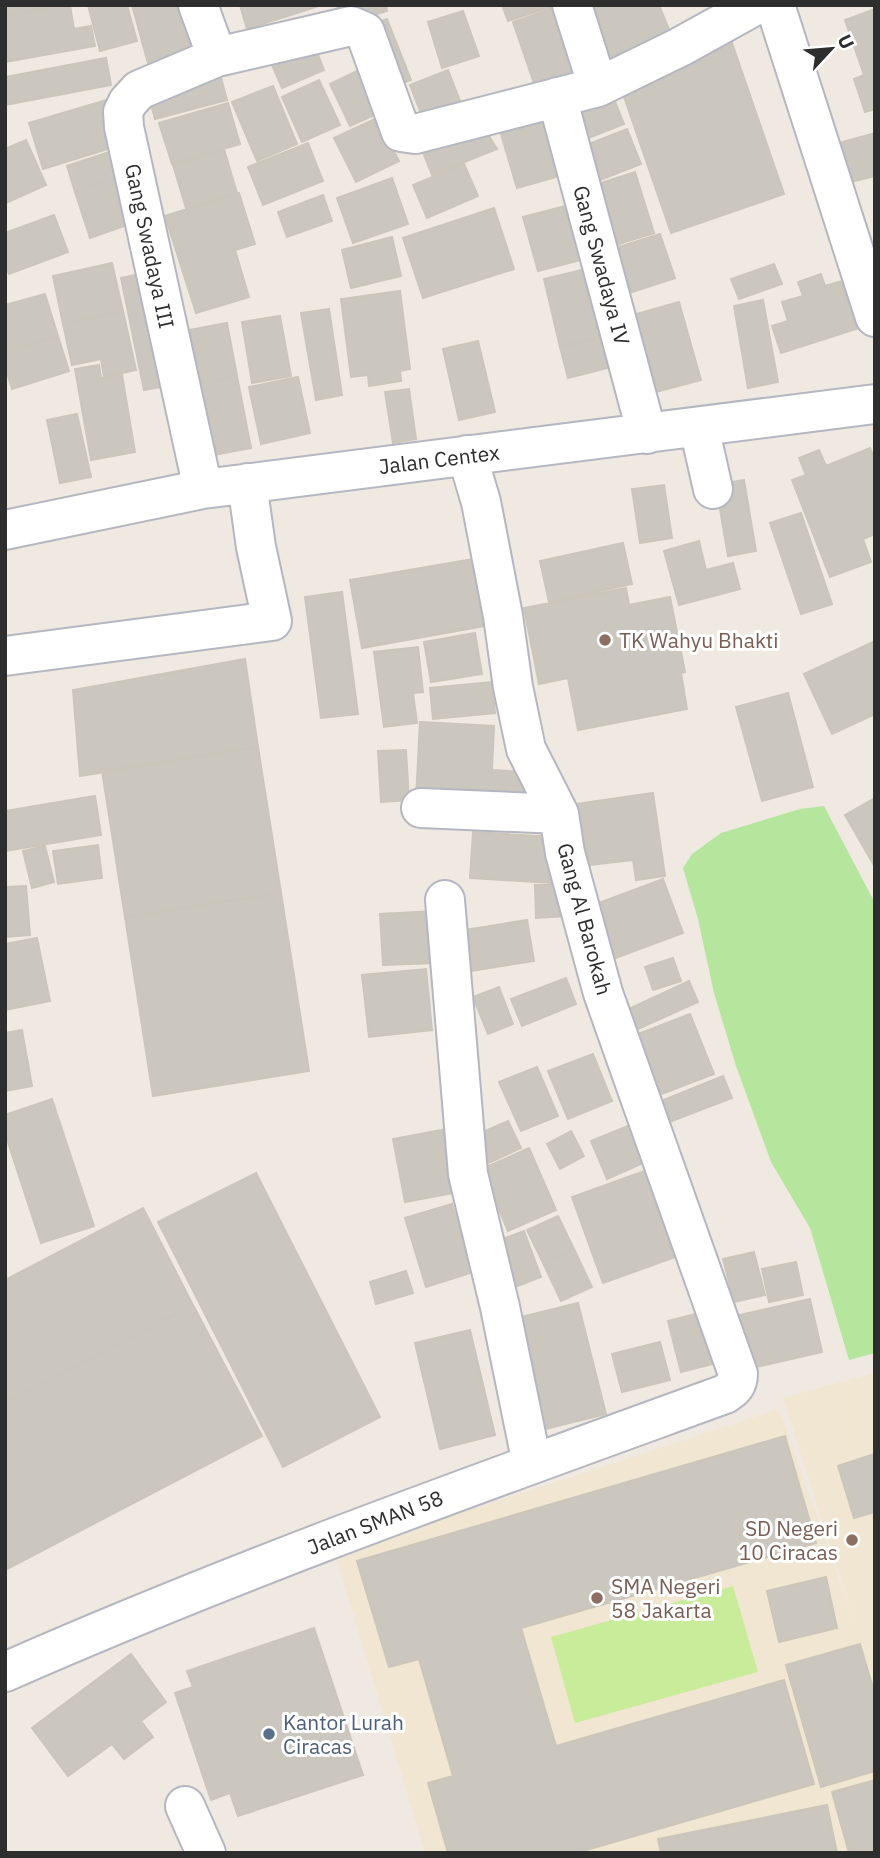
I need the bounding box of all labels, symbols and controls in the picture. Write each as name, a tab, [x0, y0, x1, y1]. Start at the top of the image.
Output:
north arrow	[796, 14, 866, 84]
text: U	[833, 30, 860, 53]
street label: Gang Swadaya III	[119, 161, 181, 331]
street label: Gang Swadaya IV	[567, 182, 637, 348]
street label: Jalan Centex	[377, 438, 501, 480]
place label: TK Wahyu Bhakti	[619, 626, 778, 654]
marker: TK Wahyu Bhakti	[597, 632, 613, 648]
street label: Gang Al Barokah	[551, 840, 619, 998]
street label: Jalan SMAN 58	[303, 1483, 447, 1561]
place label: SD Negeri 10 Ciracas	[739, 1514, 838, 1566]
marker: SD Negeri 10 Ciracas	[844, 1532, 860, 1548]
place label: SMA Negeri 58 Jakarta	[611, 1572, 721, 1624]
marker: SMA Negeri 58 Jakarta	[589, 1590, 605, 1606]
place label: Kantor Lurah Ciracas	[283, 1708, 404, 1760]
marker: Kantor Lurah Ciracas	[261, 1726, 277, 1742]

